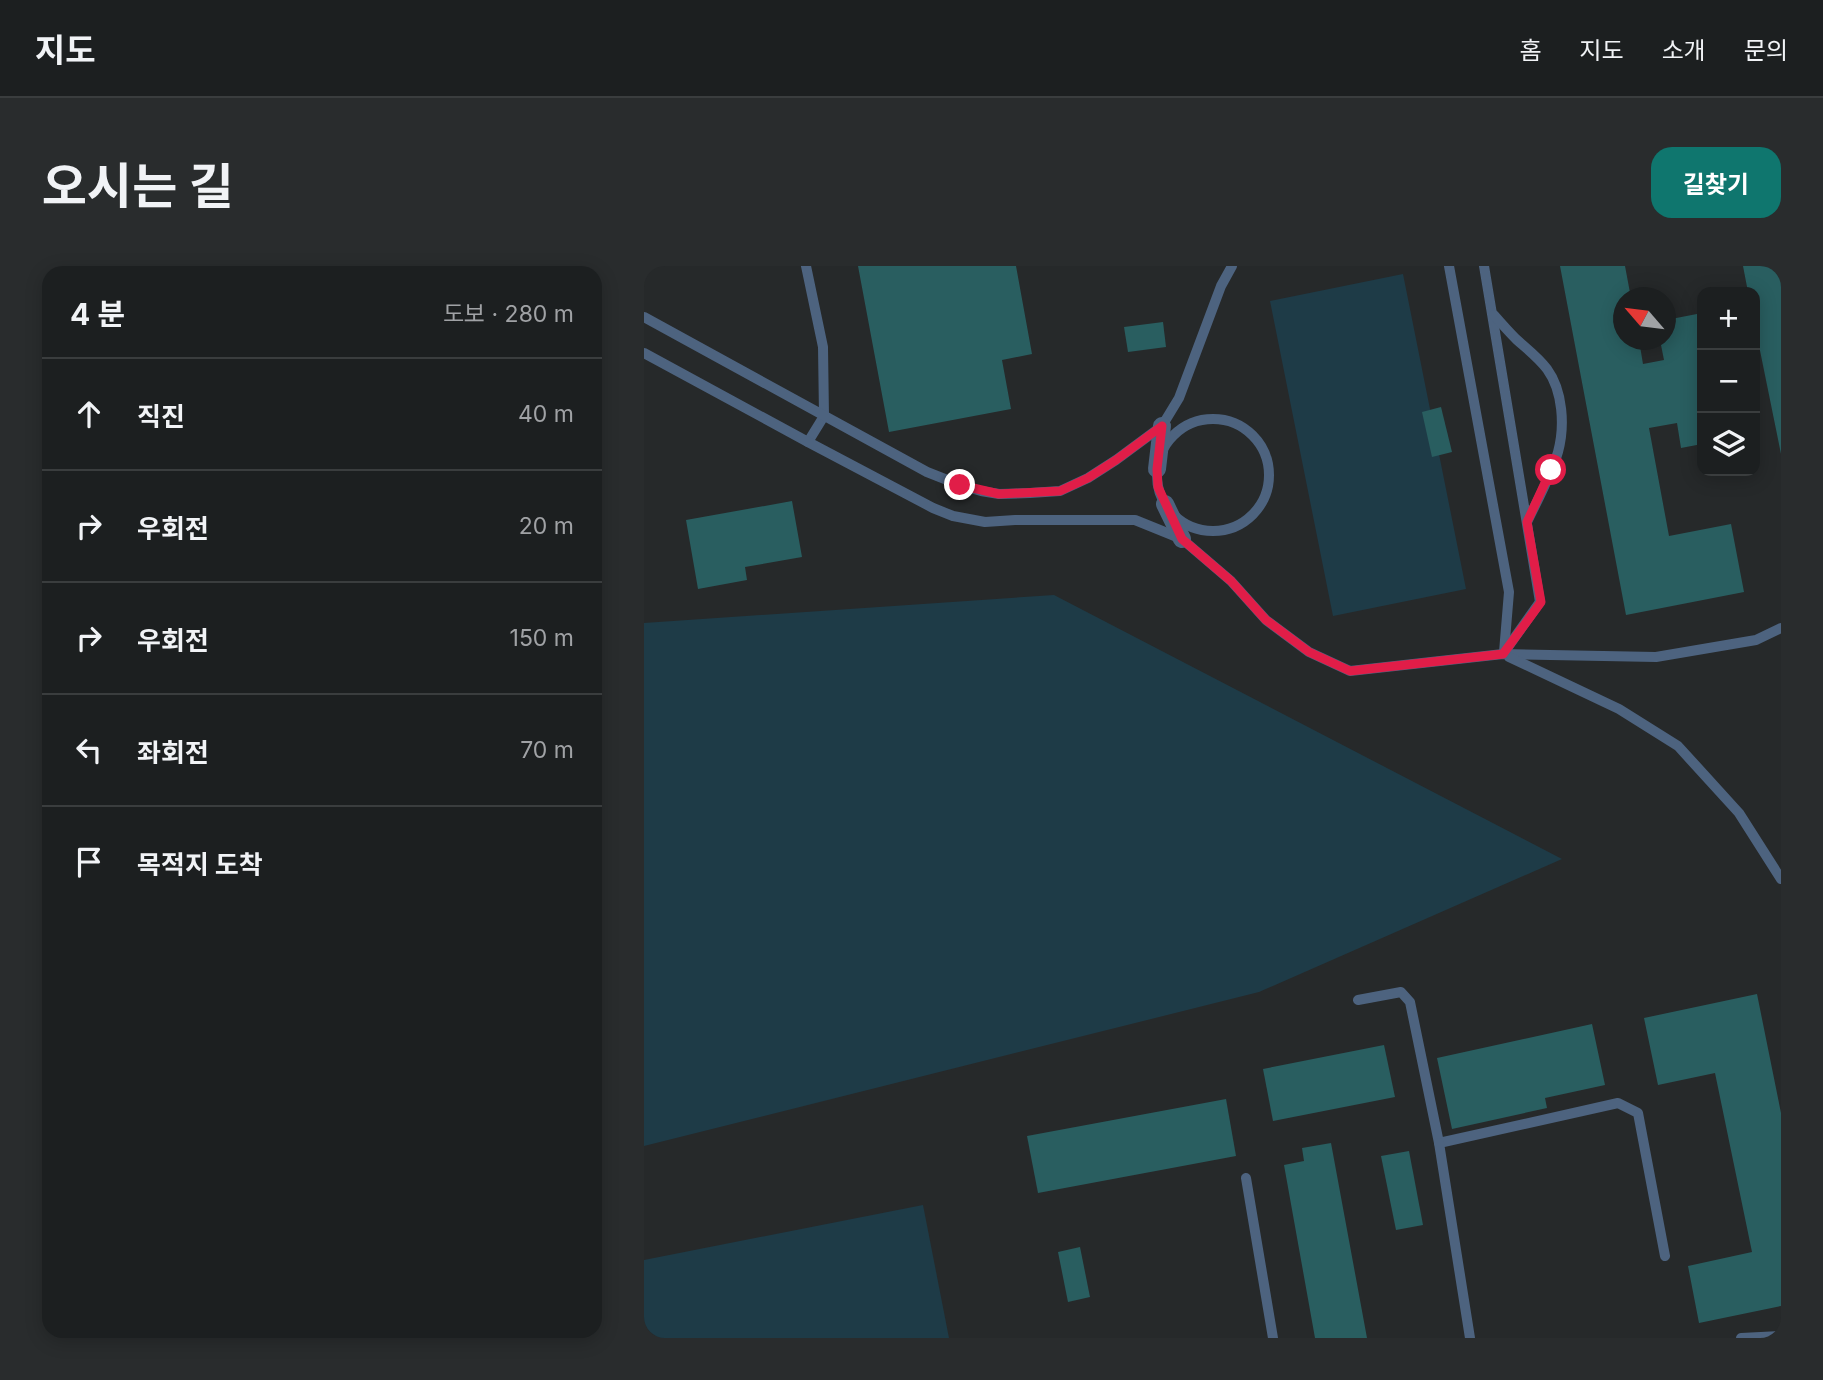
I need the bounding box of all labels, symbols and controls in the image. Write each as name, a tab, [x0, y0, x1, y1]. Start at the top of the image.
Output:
text: 지도	[35, 30, 96, 70]
text: 홈	[1519, 36, 1541, 65]
text: 지도	[1579, 36, 1624, 65]
text: 소개	[1662, 36, 1706, 65]
text: 문의	[1744, 36, 1788, 65]
button: 길찾기	[1651, 147, 1781, 218]
text: 오시는 길	[42, 157, 234, 216]
north arrow	[1613, 287, 1676, 350]
map controls	[1697, 287, 1760, 476]
button: +	[1697, 287, 1760, 350]
text: 4 분	[70, 296, 125, 332]
text: 도보 · 280 m	[443, 300, 574, 328]
button: −	[1697, 350, 1760, 413]
icon: ahead	[70, 395, 108, 433]
text: 40 m	[518, 400, 574, 428]
text: 직진	[137, 401, 185, 432]
button: layers	[1697, 413, 1760, 476]
route start	[1535, 454, 1566, 485]
route end	[944, 469, 975, 500]
icon: right	[70, 507, 108, 545]
text: 20 m	[519, 512, 574, 540]
text: 우회전	[137, 513, 209, 544]
icon: right	[70, 619, 108, 657]
text: 150 m	[510, 624, 574, 652]
text: 우회전	[137, 625, 209, 656]
icon: left	[70, 731, 108, 769]
text: 70 m	[520, 736, 574, 764]
text: 좌회전	[137, 737, 209, 768]
icon: arrive	[70, 843, 108, 881]
text: 목적지 도착	[137, 849, 263, 880]

